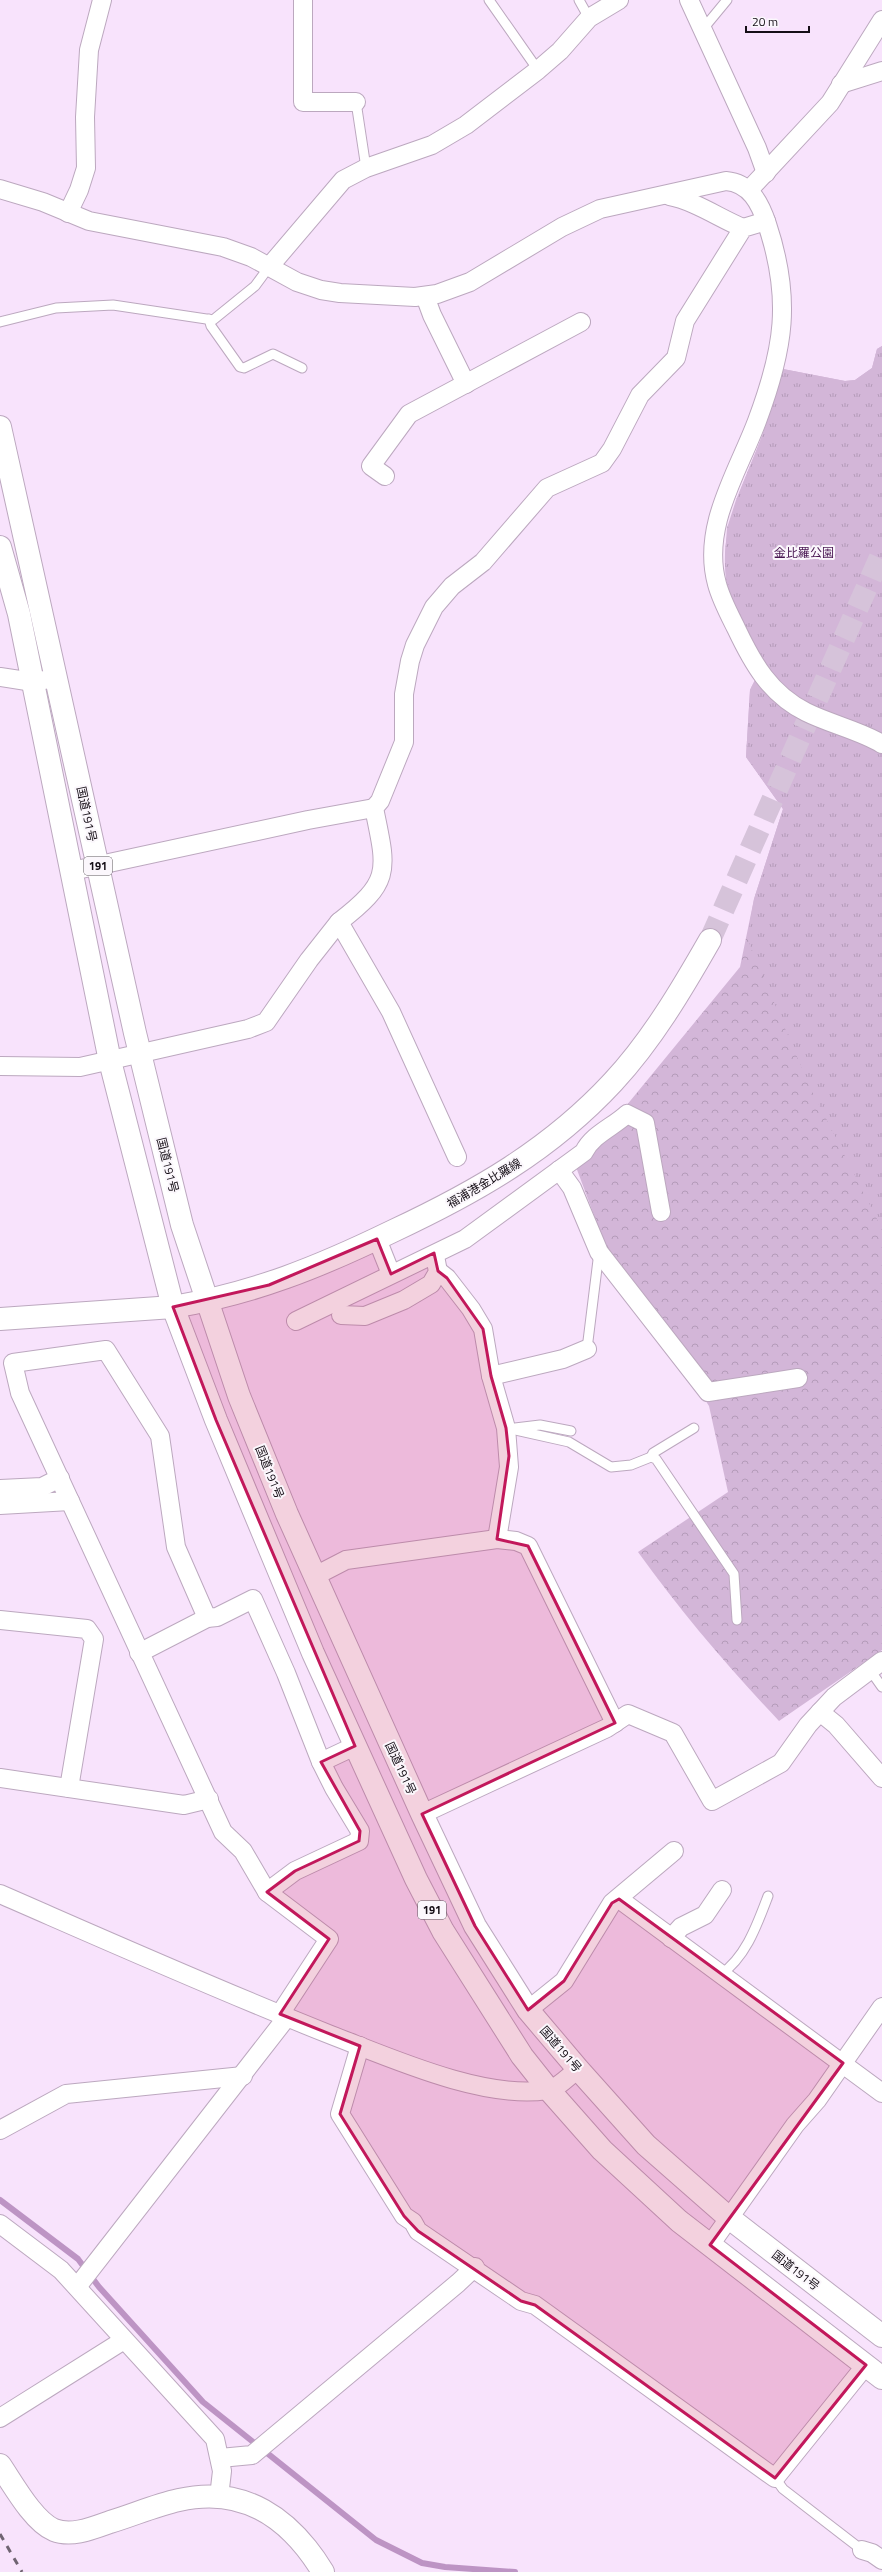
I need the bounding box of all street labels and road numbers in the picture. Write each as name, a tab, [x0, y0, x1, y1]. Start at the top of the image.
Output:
street label: 国道191号	[72, 785, 102, 843]
road number: 191	[84, 857, 112, 875]
street label: 国道191号	[152, 1135, 184, 1195]
street label: 福浦港金比羅線	[443, 1153, 525, 1213]
street label: 国道191号	[251, 1442, 289, 1502]
street label: 国道191号	[381, 1739, 421, 1797]
road number: 191	[418, 1901, 446, 1919]
street label: 国道191号	[535, 2022, 587, 2076]
street label: 国道191号	[768, 2245, 824, 2295]

